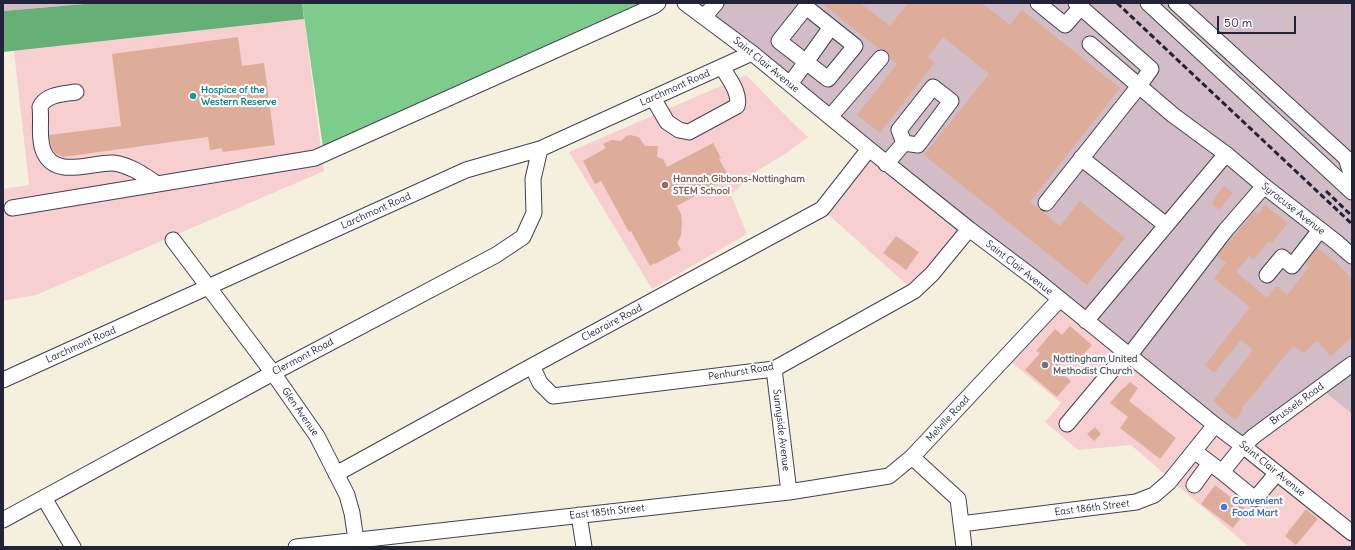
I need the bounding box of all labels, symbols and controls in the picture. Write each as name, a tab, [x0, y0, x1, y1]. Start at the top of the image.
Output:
scale bar	[1219, 8, 1298, 34]
text: 50 m	[1224, 15, 1252, 30]
street label: Saint Clair Avenue	[730, 35, 802, 95]
street label: Larchmont Road	[638, 67, 712, 109]
place label: Hospice of the Western Reserve	[201, 84, 276, 108]
marker: Hospice of the Western Reserve	[188, 91, 198, 101]
place label: Hannah Gibbons-Nottingham STEM School	[673, 173, 805, 196]
marker: Hannah Gibbons-Nottingham STEM School	[660, 180, 670, 190]
street label: Syracuse Avenue	[1259, 180, 1327, 238]
street label: Larchmont Road	[339, 190, 413, 232]
street label: Saint Clair Avenue	[983, 238, 1055, 298]
street label: Clearaire Road	[580, 302, 644, 344]
street label: Larchmont Road	[44, 324, 118, 366]
street label: Clermont Road	[270, 336, 336, 378]
place label: Nottingham United Methodist Church	[1053, 353, 1138, 376]
marker: Nottingham United Methodist Church	[1040, 360, 1050, 370]
street label: Penhurst Road	[707, 361, 775, 383]
street label: Brussels Road	[1268, 380, 1326, 428]
street label: Glen Avenue	[279, 385, 321, 439]
street label: Sunnyside Avenue	[770, 388, 792, 472]
street label: Melville Road	[924, 394, 972, 444]
street label: Saint Clair Avenue	[1236, 439, 1308, 499]
place label: Convenient Food Mart	[1232, 495, 1283, 518]
street label: East 186th Street	[1054, 497, 1130, 519]
street label: East 185th Street	[569, 502, 645, 522]
marker: Convenient Food Mart	[1219, 502, 1229, 512]

